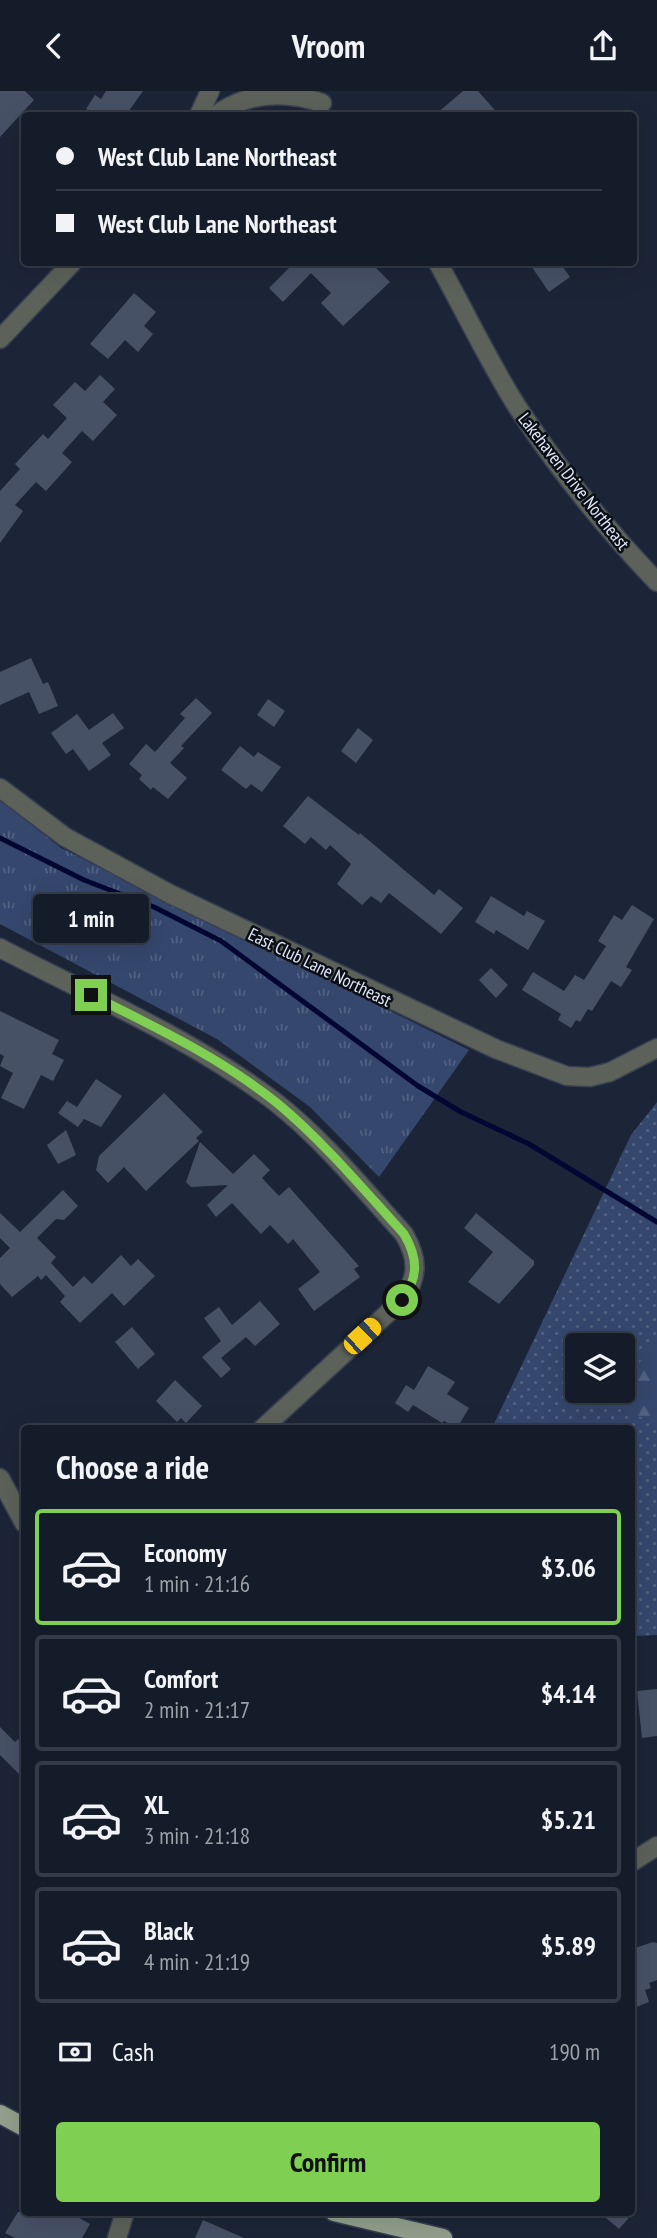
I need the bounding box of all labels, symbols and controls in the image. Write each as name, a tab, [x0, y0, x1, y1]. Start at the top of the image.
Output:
text: Vroom	[292, 25, 365, 67]
icon: back	[35, 27, 73, 65]
icon: share	[584, 27, 622, 65]
text: West Club Lane Northeast	[98, 140, 336, 173]
text: West Club Lane Northeast	[98, 207, 336, 240]
street label: Lakehaven Drive Northeast	[513, 408, 635, 554]
callout: 1 min	[33, 893, 149, 943]
text: 1 min	[68, 904, 114, 933]
street label: East Club Lane Northeast	[245, 922, 395, 1012]
route end	[75, 979, 107, 1011]
route start	[386, 1284, 418, 1316]
car	[340, 1314, 385, 1358]
map controls	[565, 1333, 635, 1403]
button: layers	[565, 1333, 635, 1403]
text: Choose a ride	[56, 1446, 209, 1488]
icon: car	[60, 1536, 123, 1599]
text: Economy	[144, 1536, 226, 1569]
text: $3.06	[541, 1551, 596, 1584]
text: 1 min · 21:16	[144, 1569, 250, 1598]
icon: car	[60, 1662, 123, 1725]
text: Comfort	[144, 1662, 218, 1695]
text: $4.14	[541, 1677, 596, 1710]
text: 2 min · 21:17	[144, 1695, 250, 1724]
icon: car	[60, 1788, 123, 1851]
text: XL	[144, 1788, 169, 1821]
text: $5.21	[541, 1803, 596, 1836]
text: 3 min · 21:18	[144, 1821, 250, 1850]
icon: car	[60, 1914, 123, 1977]
text: Black	[144, 1914, 194, 1947]
text: $5.89	[541, 1929, 596, 1962]
text: 4 min · 21:19	[144, 1947, 250, 1976]
icon: cash	[56, 2033, 94, 2071]
text: Cash	[112, 2035, 154, 2068]
text: 190 m	[549, 2037, 600, 2066]
button: Confirm	[56, 2122, 600, 2202]

